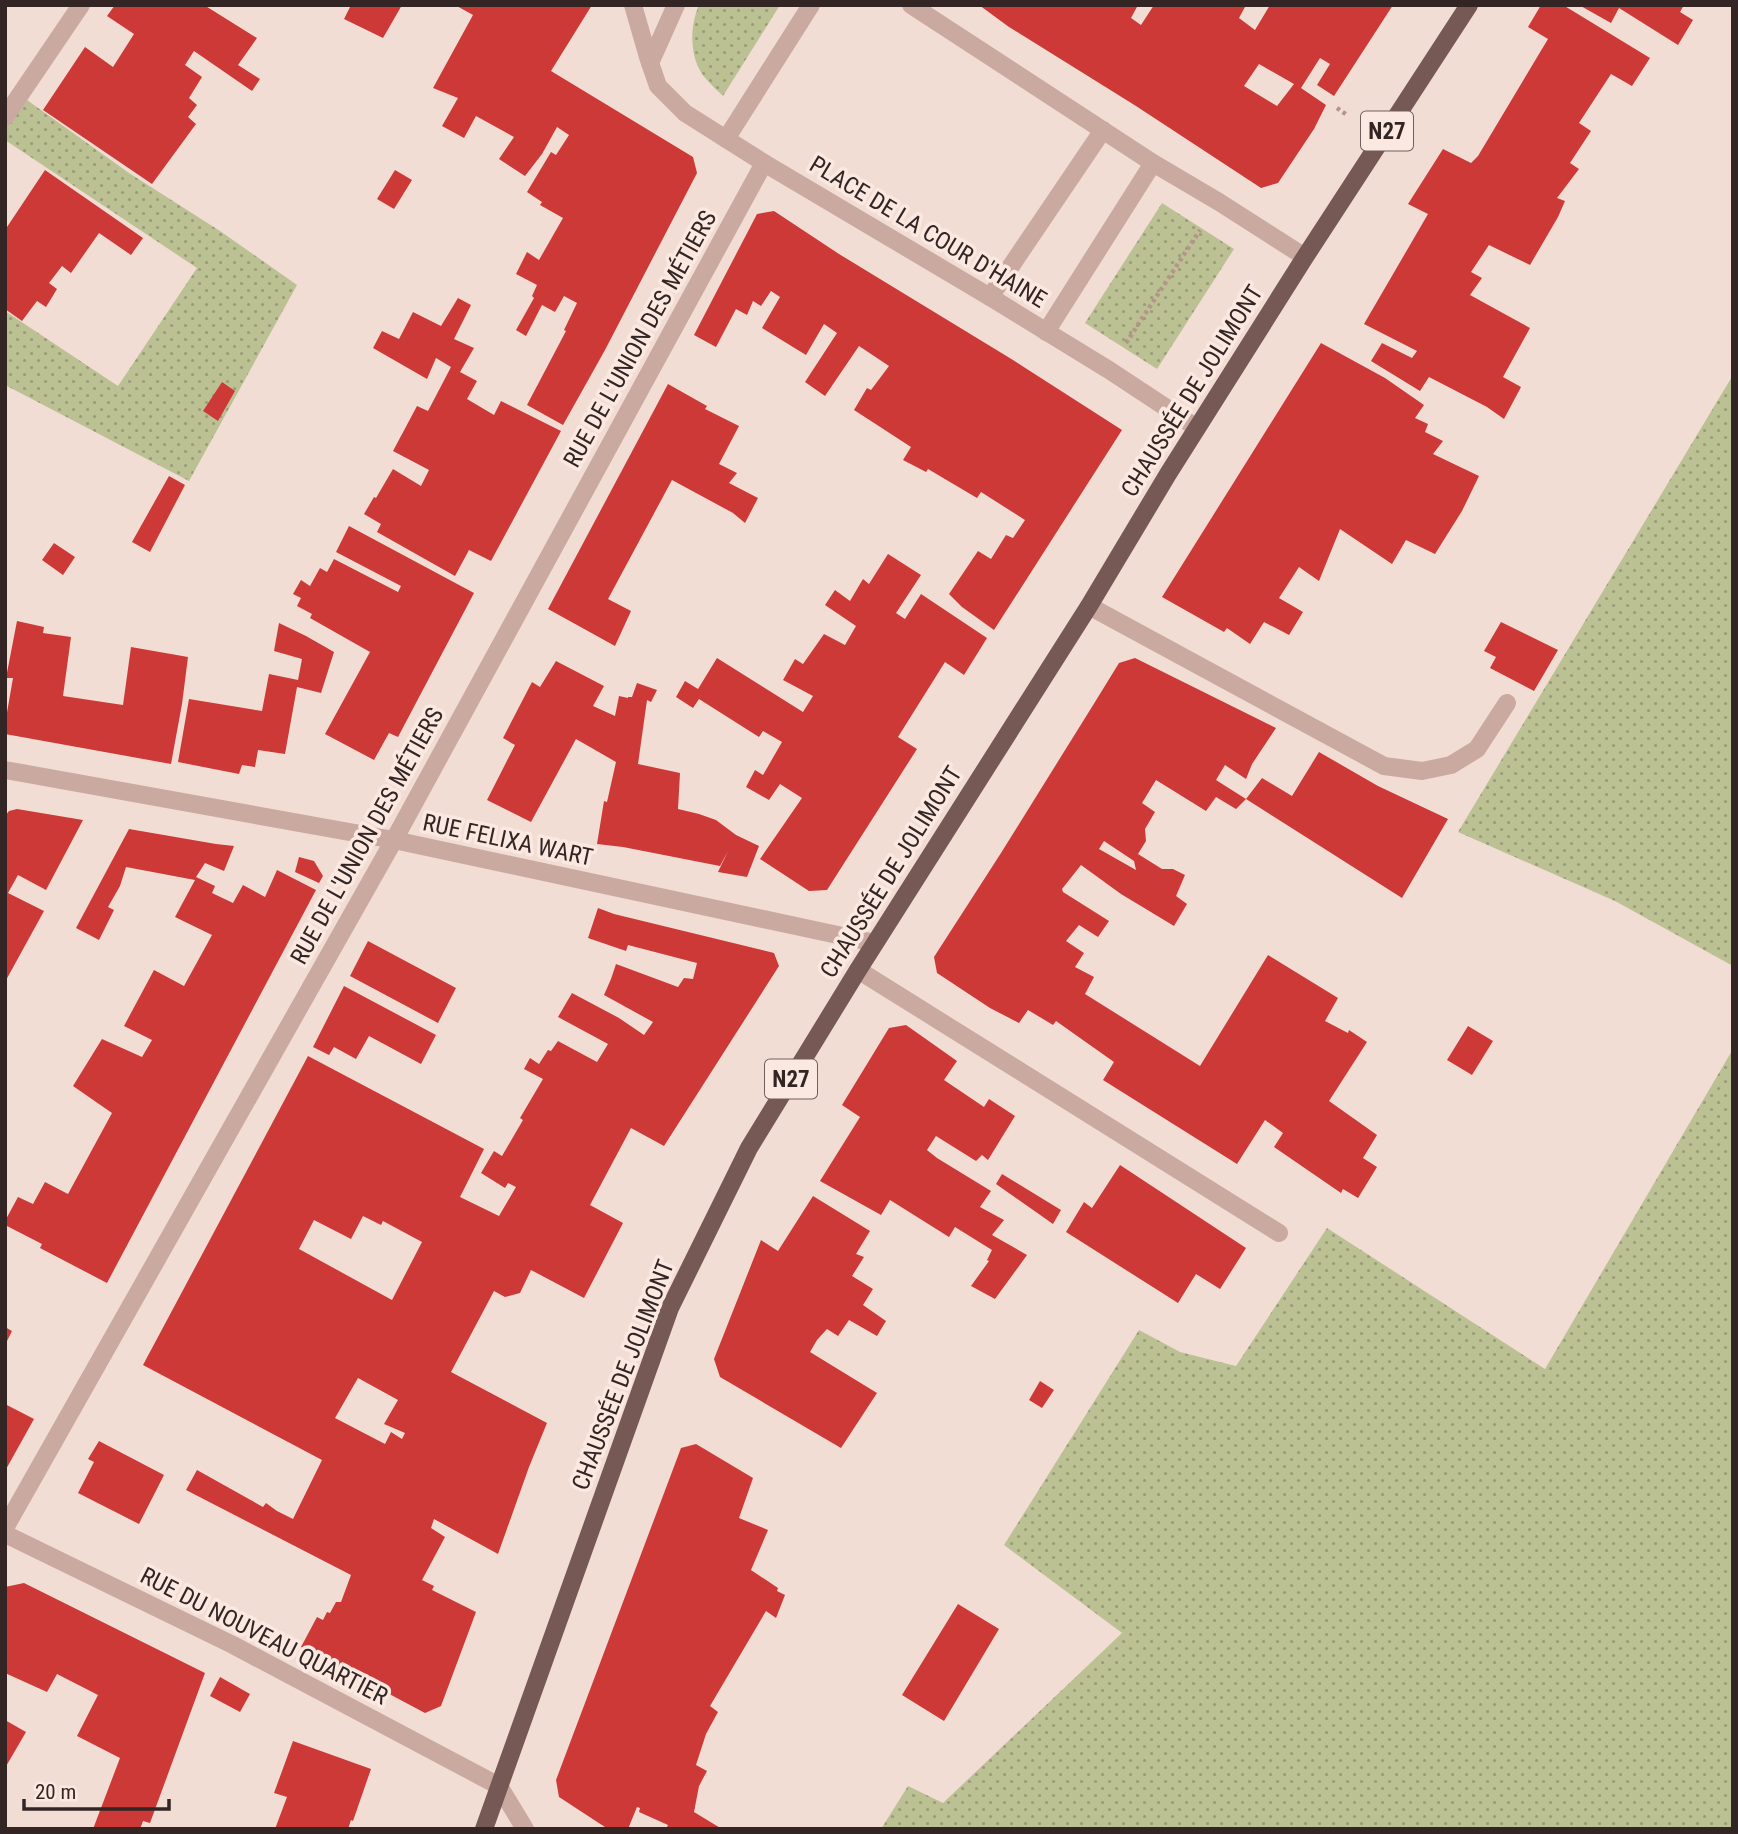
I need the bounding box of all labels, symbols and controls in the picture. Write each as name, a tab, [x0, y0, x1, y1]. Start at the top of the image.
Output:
road number: N27	[1361, 112, 1413, 150]
street label: PLACE DE LA COUR D'HAINE	[805, 150, 1051, 314]
street label: RUE DE L'UNION DES MÉTIERS	[558, 206, 722, 472]
street label: CHAUSSÉE DE JOLIMONT	[1115, 280, 1269, 502]
street label: RUE DE L'UNION DES MÉTIERS	[285, 703, 449, 969]
street label: CHAUSSÉE DE JOLIMONT	[814, 761, 968, 983]
street label: RUE FELIXA WART	[420, 808, 596, 872]
road number: N27	[765, 1060, 817, 1098]
street label: CHAUSSÉE DE JOLIMONT	[566, 1256, 680, 1494]
street label: RUE DU NOUVEAU QUARTIER	[136, 1561, 392, 1711]
scale bar	[24, 1768, 170, 1812]
text: 20 m	[35, 1780, 76, 1804]

